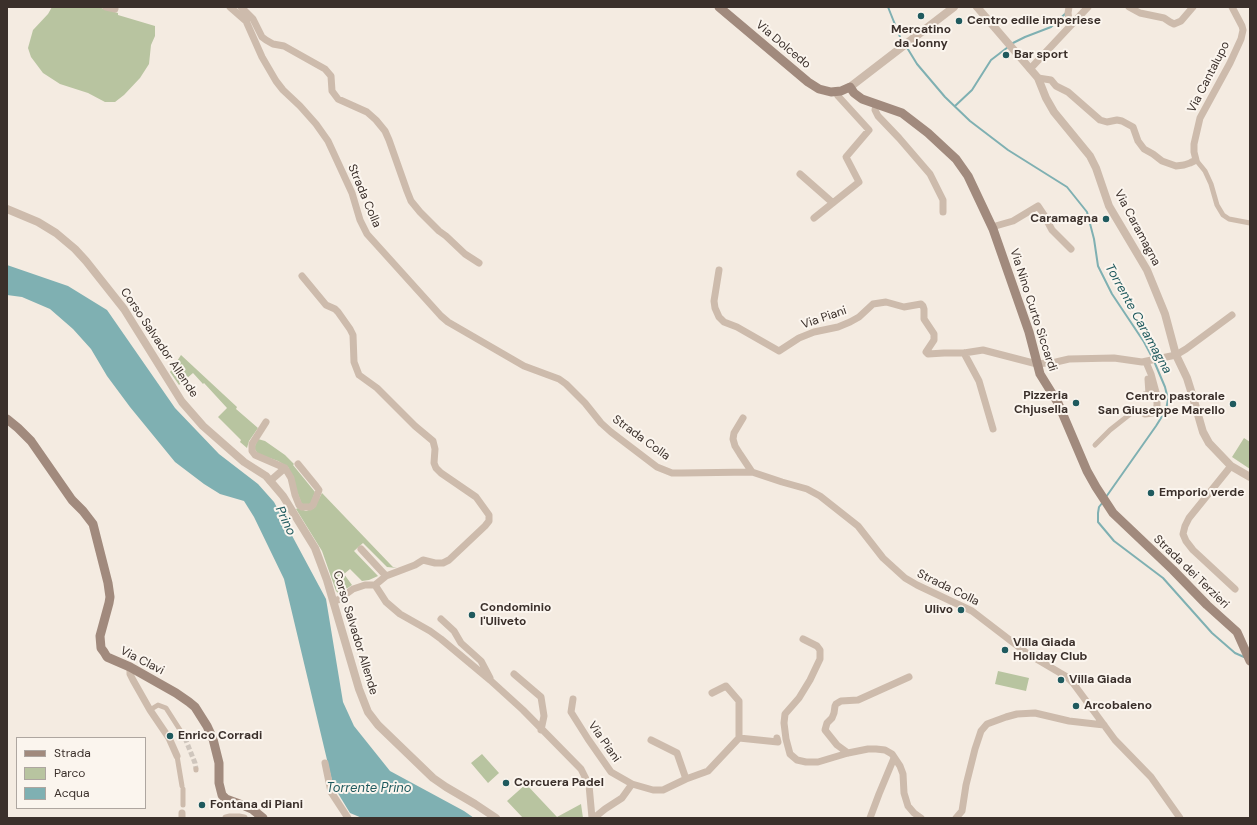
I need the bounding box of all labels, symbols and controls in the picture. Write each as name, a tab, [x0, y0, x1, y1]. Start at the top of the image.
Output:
marker: Mercatino da Jonny	[916, 11, 926, 21]
place label: Centro edile imperiese	[967, 14, 1101, 28]
marker: Centro edile imperiese	[954, 16, 964, 26]
street label: Via Dolcedo	[753, 18, 813, 72]
place label: Mercatino da Jonny	[891, 23, 951, 51]
street label: Via Cantalupo	[1185, 39, 1233, 115]
place label: Bar sport	[1014, 48, 1068, 62]
marker: Bar sport	[1001, 50, 1011, 60]
street label: Strada Colla	[344, 162, 384, 230]
street label: Via Caramagna	[1111, 188, 1163, 268]
place label: Caramagna	[1030, 212, 1098, 226]
marker: Caramagna	[1101, 214, 1111, 224]
street label: Via Nino Curto Siccardi	[1006, 247, 1060, 373]
water label: Torrente Caramagna	[1101, 261, 1175, 377]
street label: Corso Salvador Allende	[117, 286, 201, 400]
street label: Via Piani	[800, 304, 848, 332]
place label: Pizzeria Chjusella	[1014, 389, 1068, 417]
place label: Centro pastorale San Giuseppe Marello	[1098, 390, 1225, 418]
marker: Pizzeria Chjusella	[1071, 398, 1081, 408]
marker: Centro pastorale San Giuseppe Marello	[1228, 399, 1238, 409]
street label: Strada Colla	[609, 412, 673, 464]
place label: Emporio verde	[1159, 486, 1244, 500]
marker: Emporio verde	[1146, 488, 1156, 498]
water label: Prino	[271, 504, 299, 538]
street label: Strada dei Terzieri	[1150, 532, 1232, 612]
street label: Strada Colla	[915, 567, 981, 609]
street label: Corso Salvador Allende	[329, 569, 381, 697]
place label: Condominio l'Uliveto	[480, 601, 551, 629]
place label: Ulivo	[924, 603, 953, 617]
marker: Ulivo	[956, 605, 966, 615]
marker: Condominio l'Uliveto	[467, 610, 477, 620]
place label: Villa Giada Holiday Club	[1013, 636, 1087, 664]
street label: Via Clavi	[118, 644, 166, 678]
marker: Villa Giada Holiday Club	[1000, 645, 1010, 655]
place label: Villa Giada	[1069, 673, 1132, 687]
marker: Villa Giada	[1056, 675, 1066, 685]
place label: Arcobaleno	[1084, 699, 1152, 713]
marker: Arcobaleno	[1071, 701, 1081, 711]
street label: Via Piani	[585, 719, 623, 765]
place label: Enrico Corradi	[178, 729, 262, 743]
marker: Enrico Corradi	[165, 731, 175, 741]
legend	[16, 737, 146, 809]
text: Strada	[54, 745, 91, 761]
text: Parco	[54, 765, 85, 781]
place label: Corcuera Padel	[514, 776, 604, 790]
marker: Corcuera Padel	[501, 778, 511, 788]
water label: Torrente Prino	[326, 781, 412, 797]
text: Acqua	[54, 785, 89, 801]
place label: Fontana di Piani	[210, 798, 303, 812]
marker: Fontana di Piani	[197, 800, 207, 810]

